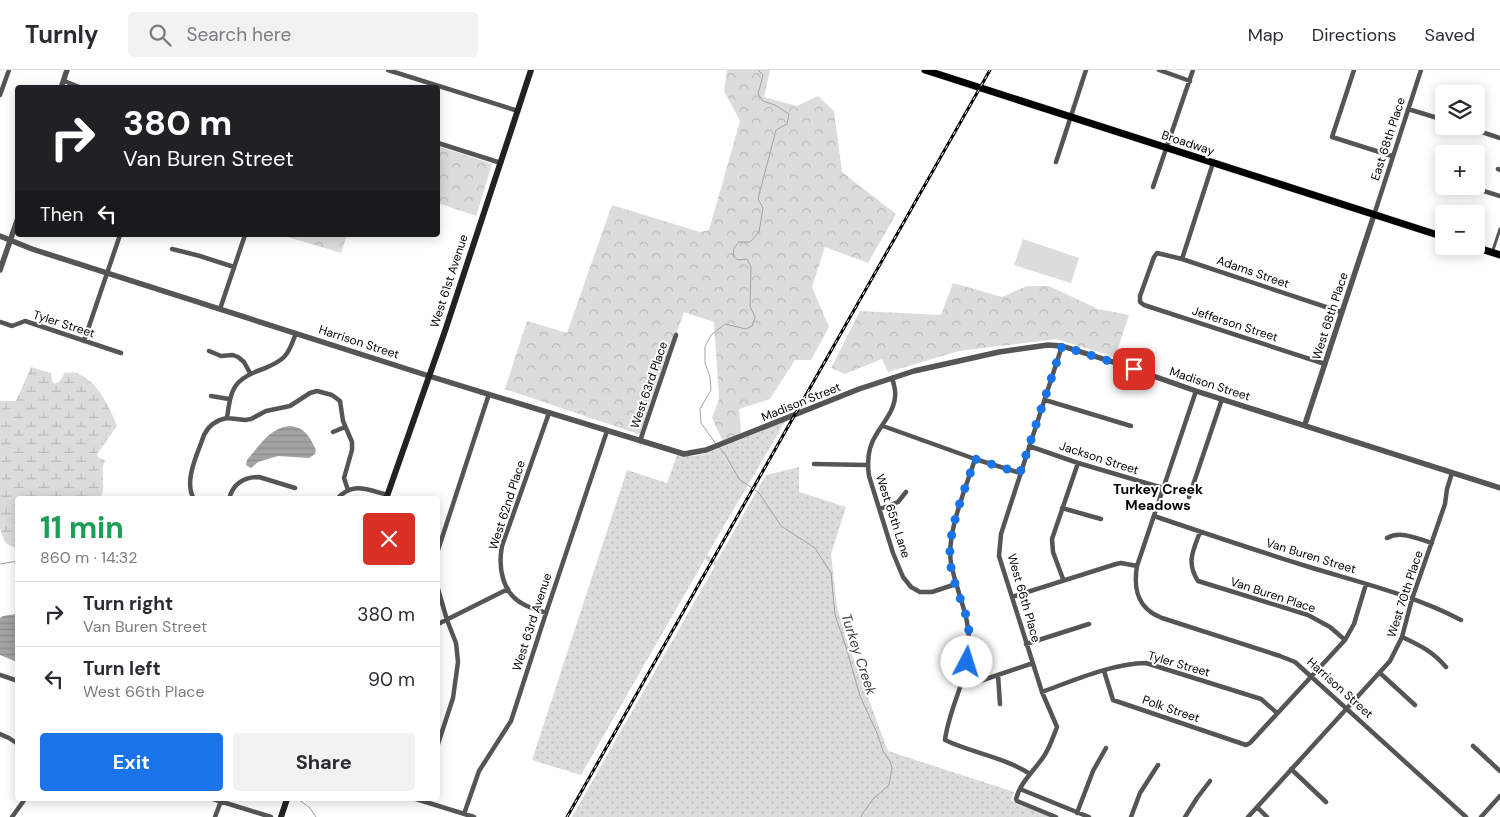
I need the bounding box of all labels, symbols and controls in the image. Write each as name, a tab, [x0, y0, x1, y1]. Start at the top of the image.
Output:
search box	[128, 12, 478, 57]
text: Turnly	[25, 19, 98, 50]
icon: search	[146, 21, 174, 49]
text: Search here	[186, 22, 291, 47]
text: Map	[1248, 23, 1284, 47]
text: Directions	[1312, 23, 1397, 47]
text: Saved	[1425, 23, 1475, 47]
map controls	[1435, 85, 1485, 255]
button: layers	[1435, 85, 1485, 135]
street label: East 68th Place	[1367, 95, 1409, 183]
text: 380 m	[123, 100, 232, 146]
icon: right	[40, 105, 105, 170]
street label: Broadway	[1160, 127, 1217, 159]
text: Van Buren Street	[123, 144, 294, 173]
button: +	[1435, 145, 1485, 195]
icon: left	[93, 200, 121, 228]
text: Then	[40, 202, 83, 227]
button: −	[1435, 205, 1485, 255]
street label: West 61st Avenue	[426, 232, 472, 330]
street label: Adams Street	[1215, 252, 1292, 292]
street label: West 68th Place	[1308, 270, 1352, 362]
street label: Jefferson Street	[1190, 303, 1280, 345]
street label: Tyler Street	[31, 307, 97, 342]
street label: Harrison Street	[317, 321, 402, 363]
street label: West 63rd Place	[627, 339, 671, 431]
pin	[1113, 348, 1155, 390]
icon: arrive	[1120, 355, 1148, 383]
street label: Madison Street	[1167, 363, 1253, 405]
street label: Madison Street	[759, 379, 843, 425]
street label: Jackson Street	[1057, 438, 1141, 478]
street label: West 62nd Place	[485, 458, 529, 552]
street label: West 65th Lane	[872, 472, 914, 560]
district label: Turkey Creek Meadows	[1113, 480, 1203, 514]
text: 11 min	[40, 508, 124, 547]
button: close	[363, 513, 415, 565]
street label: Van Buren Street	[1264, 535, 1358, 577]
text: 860 m · 14:32	[40, 547, 138, 568]
street label: West 70th Place	[1383, 548, 1427, 640]
street label: West 66th Place	[1004, 552, 1044, 644]
street label: West 63rd Avenue	[509, 571, 555, 673]
street label: Van Buren Place	[1228, 574, 1318, 616]
text: Turn right	[83, 591, 173, 616]
icon: right	[40, 600, 68, 628]
text: 380 m	[357, 602, 415, 627]
water label: Turkey Creek	[837, 611, 881, 698]
text: Van Buren Street	[83, 616, 207, 637]
position arrow	[940, 635, 992, 687]
street label: Tyler Street	[1146, 647, 1212, 681]
street label: Harrison Street	[1304, 654, 1377, 722]
text: Turn left	[83, 656, 161, 681]
icon: left	[40, 665, 68, 693]
text: 90 m	[368, 667, 415, 692]
text: West 66th Place	[83, 681, 205, 702]
street label: Polk Street	[1140, 692, 1202, 726]
button: Exit	[40, 733, 223, 791]
button: Share	[233, 733, 415, 791]

